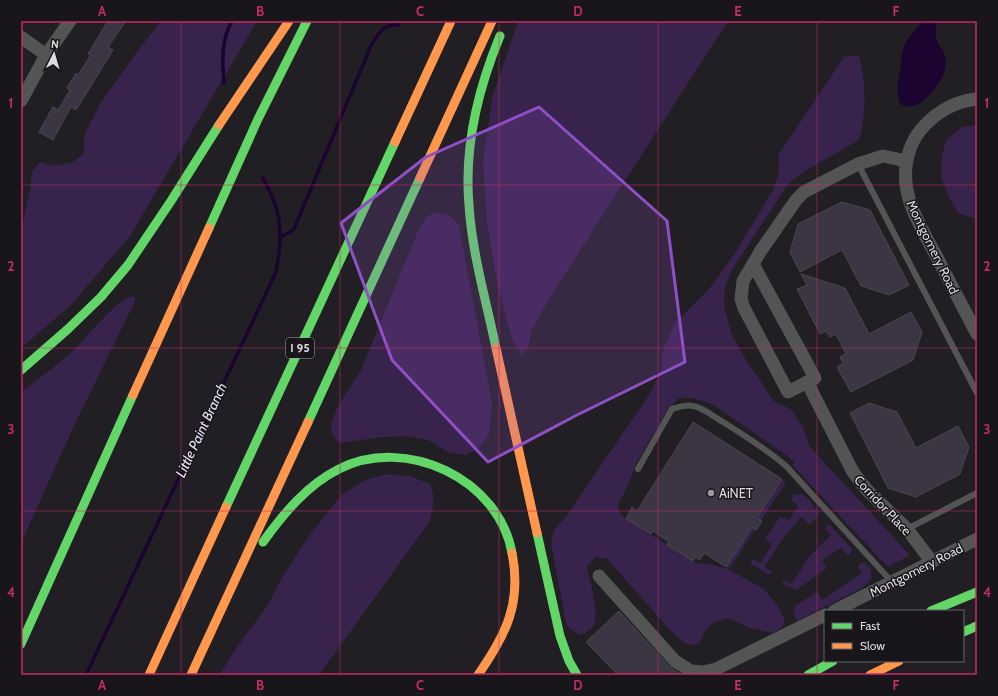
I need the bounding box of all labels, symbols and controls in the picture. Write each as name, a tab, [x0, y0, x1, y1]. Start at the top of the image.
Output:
text: A	[98, 3, 107, 19]
text: B	[256, 3, 264, 19]
text: C	[416, 3, 424, 19]
text: D	[573, 3, 583, 19]
text: E	[734, 3, 742, 19]
text: F	[893, 3, 900, 19]
north arrow	[34, 34, 74, 74]
text: N	[50, 37, 59, 51]
text: 1	[9, 95, 13, 111]
text: 1	[985, 95, 989, 111]
street label: Montgomery Road	[903, 197, 963, 297]
text: 2	[8, 258, 15, 274]
text: 2	[984, 258, 991, 274]
road number: I 95	[286, 338, 314, 358]
water label: Little Paint Branch	[171, 380, 231, 480]
text: 3	[7, 421, 15, 437]
text: 3	[983, 421, 991, 437]
street label: Corridor Place	[851, 472, 915, 539]
place label: AiNET	[719, 485, 753, 501]
marker: AiNET	[706, 488, 716, 498]
street label: Montgomery Road	[867, 540, 965, 600]
text: 4	[7, 584, 15, 600]
text: 4	[983, 584, 991, 600]
legend	[824, 610, 964, 662]
text: Fast	[860, 618, 880, 633]
text: Slow	[860, 638, 885, 653]
text: A	[98, 677, 107, 693]
text: B	[256, 677, 264, 693]
text: C	[416, 677, 424, 693]
text: D	[573, 677, 583, 693]
text: E	[734, 677, 742, 693]
text: F	[893, 677, 900, 693]

